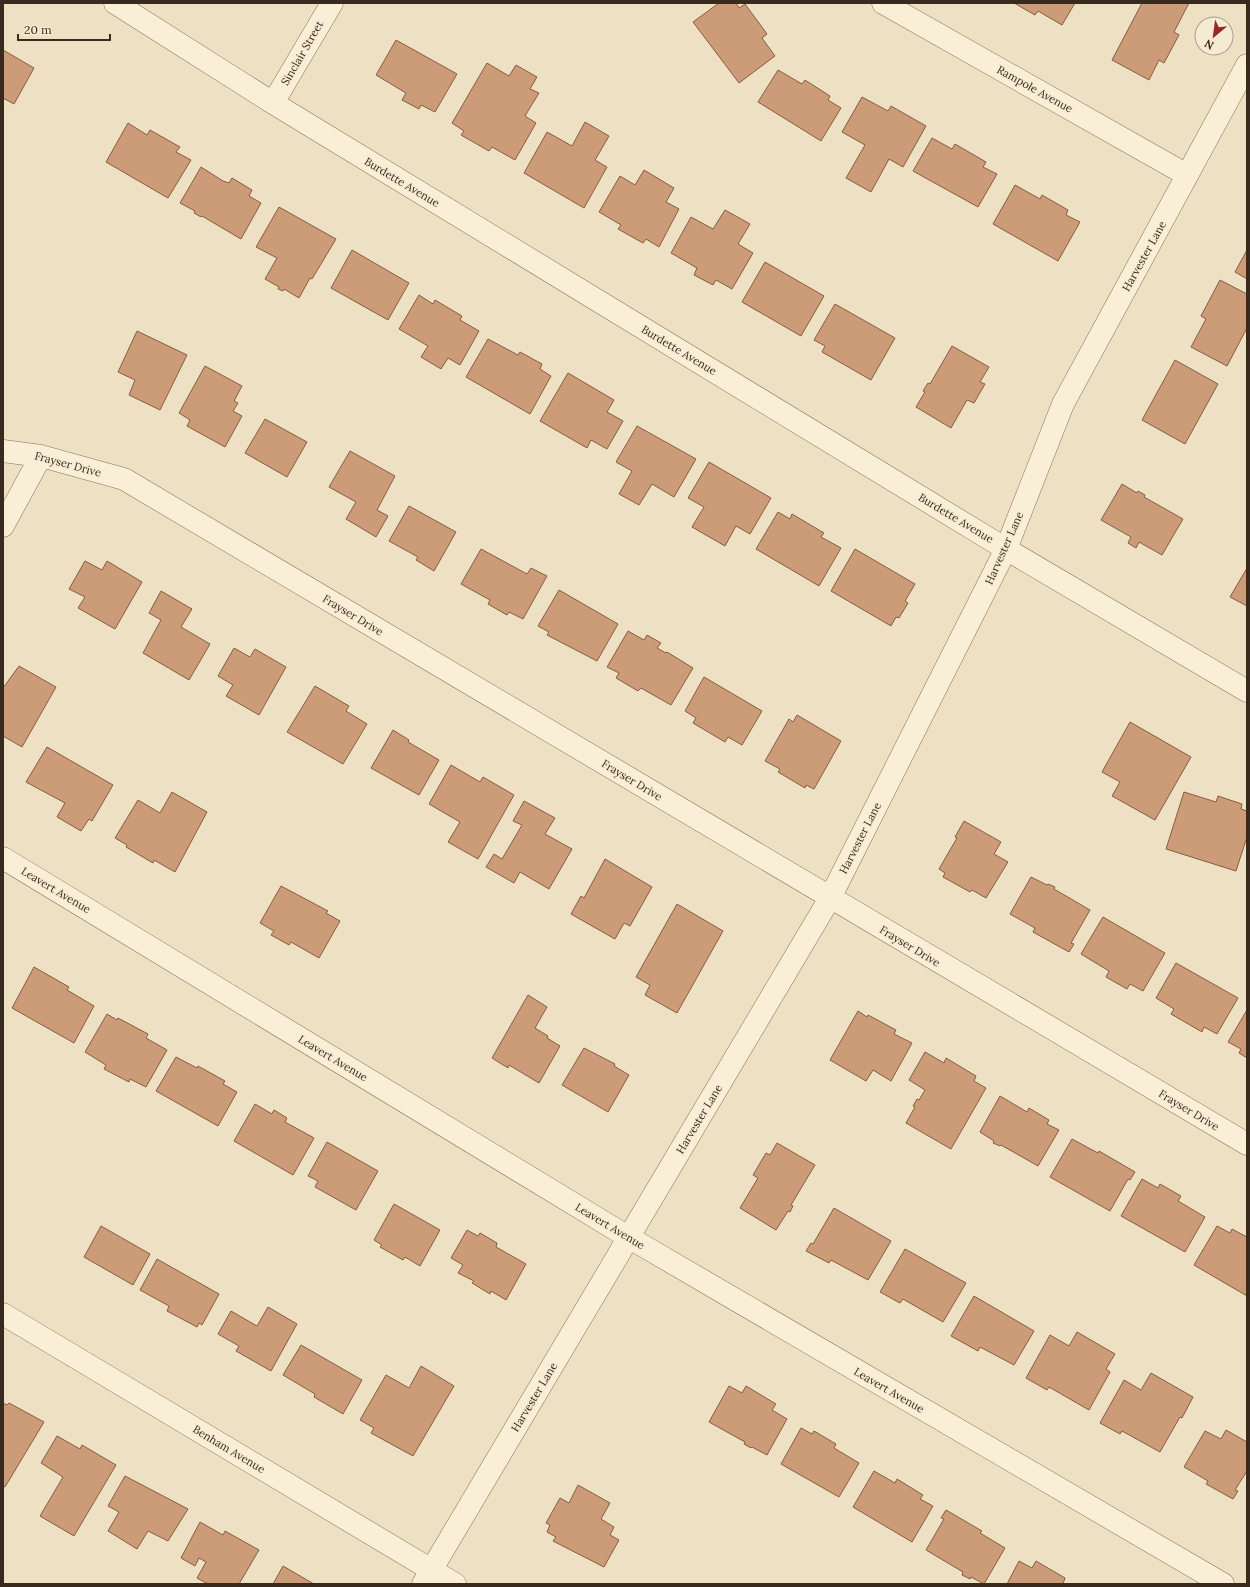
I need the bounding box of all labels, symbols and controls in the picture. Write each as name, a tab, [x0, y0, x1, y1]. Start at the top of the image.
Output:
scale bar	[18, 16, 110, 42]
north arrow	[1194, 16, 1234, 56]
street label: Sinclair Street	[278, 18, 327, 88]
text: 20 m	[24, 22, 52, 37]
text: N	[1202, 36, 1216, 53]
street label: Rampole Avenue	[995, 62, 1075, 116]
street label: Burdette Avenue	[362, 154, 442, 210]
street label: Harvester Lane	[1119, 218, 1169, 294]
street label: Burdette Avenue	[639, 322, 719, 378]
street label: Frayser Drive	[33, 448, 103, 480]
street label: Burdette Avenue	[916, 490, 996, 546]
street label: Harvester Lane	[982, 509, 1026, 587]
street label: Frayser Drive	[320, 591, 386, 639]
street label: Frayser Drive	[599, 756, 665, 804]
street label: Harvester Lane	[836, 800, 884, 876]
street label: Leavert Avenue	[19, 864, 93, 916]
street label: Frayser Drive	[877, 922, 943, 970]
street label: Leavert Avenue	[296, 1032, 370, 1084]
street label: Harvester Lane	[673, 1082, 725, 1156]
street label: Frayser Drive	[1156, 1086, 1222, 1134]
street label: Leavert Avenue	[573, 1200, 647, 1252]
street label: Harvester Lane	[508, 1360, 560, 1434]
street label: Leavert Avenue	[851, 1364, 927, 1416]
street label: Benham Avenue	[190, 1422, 268, 1476]

